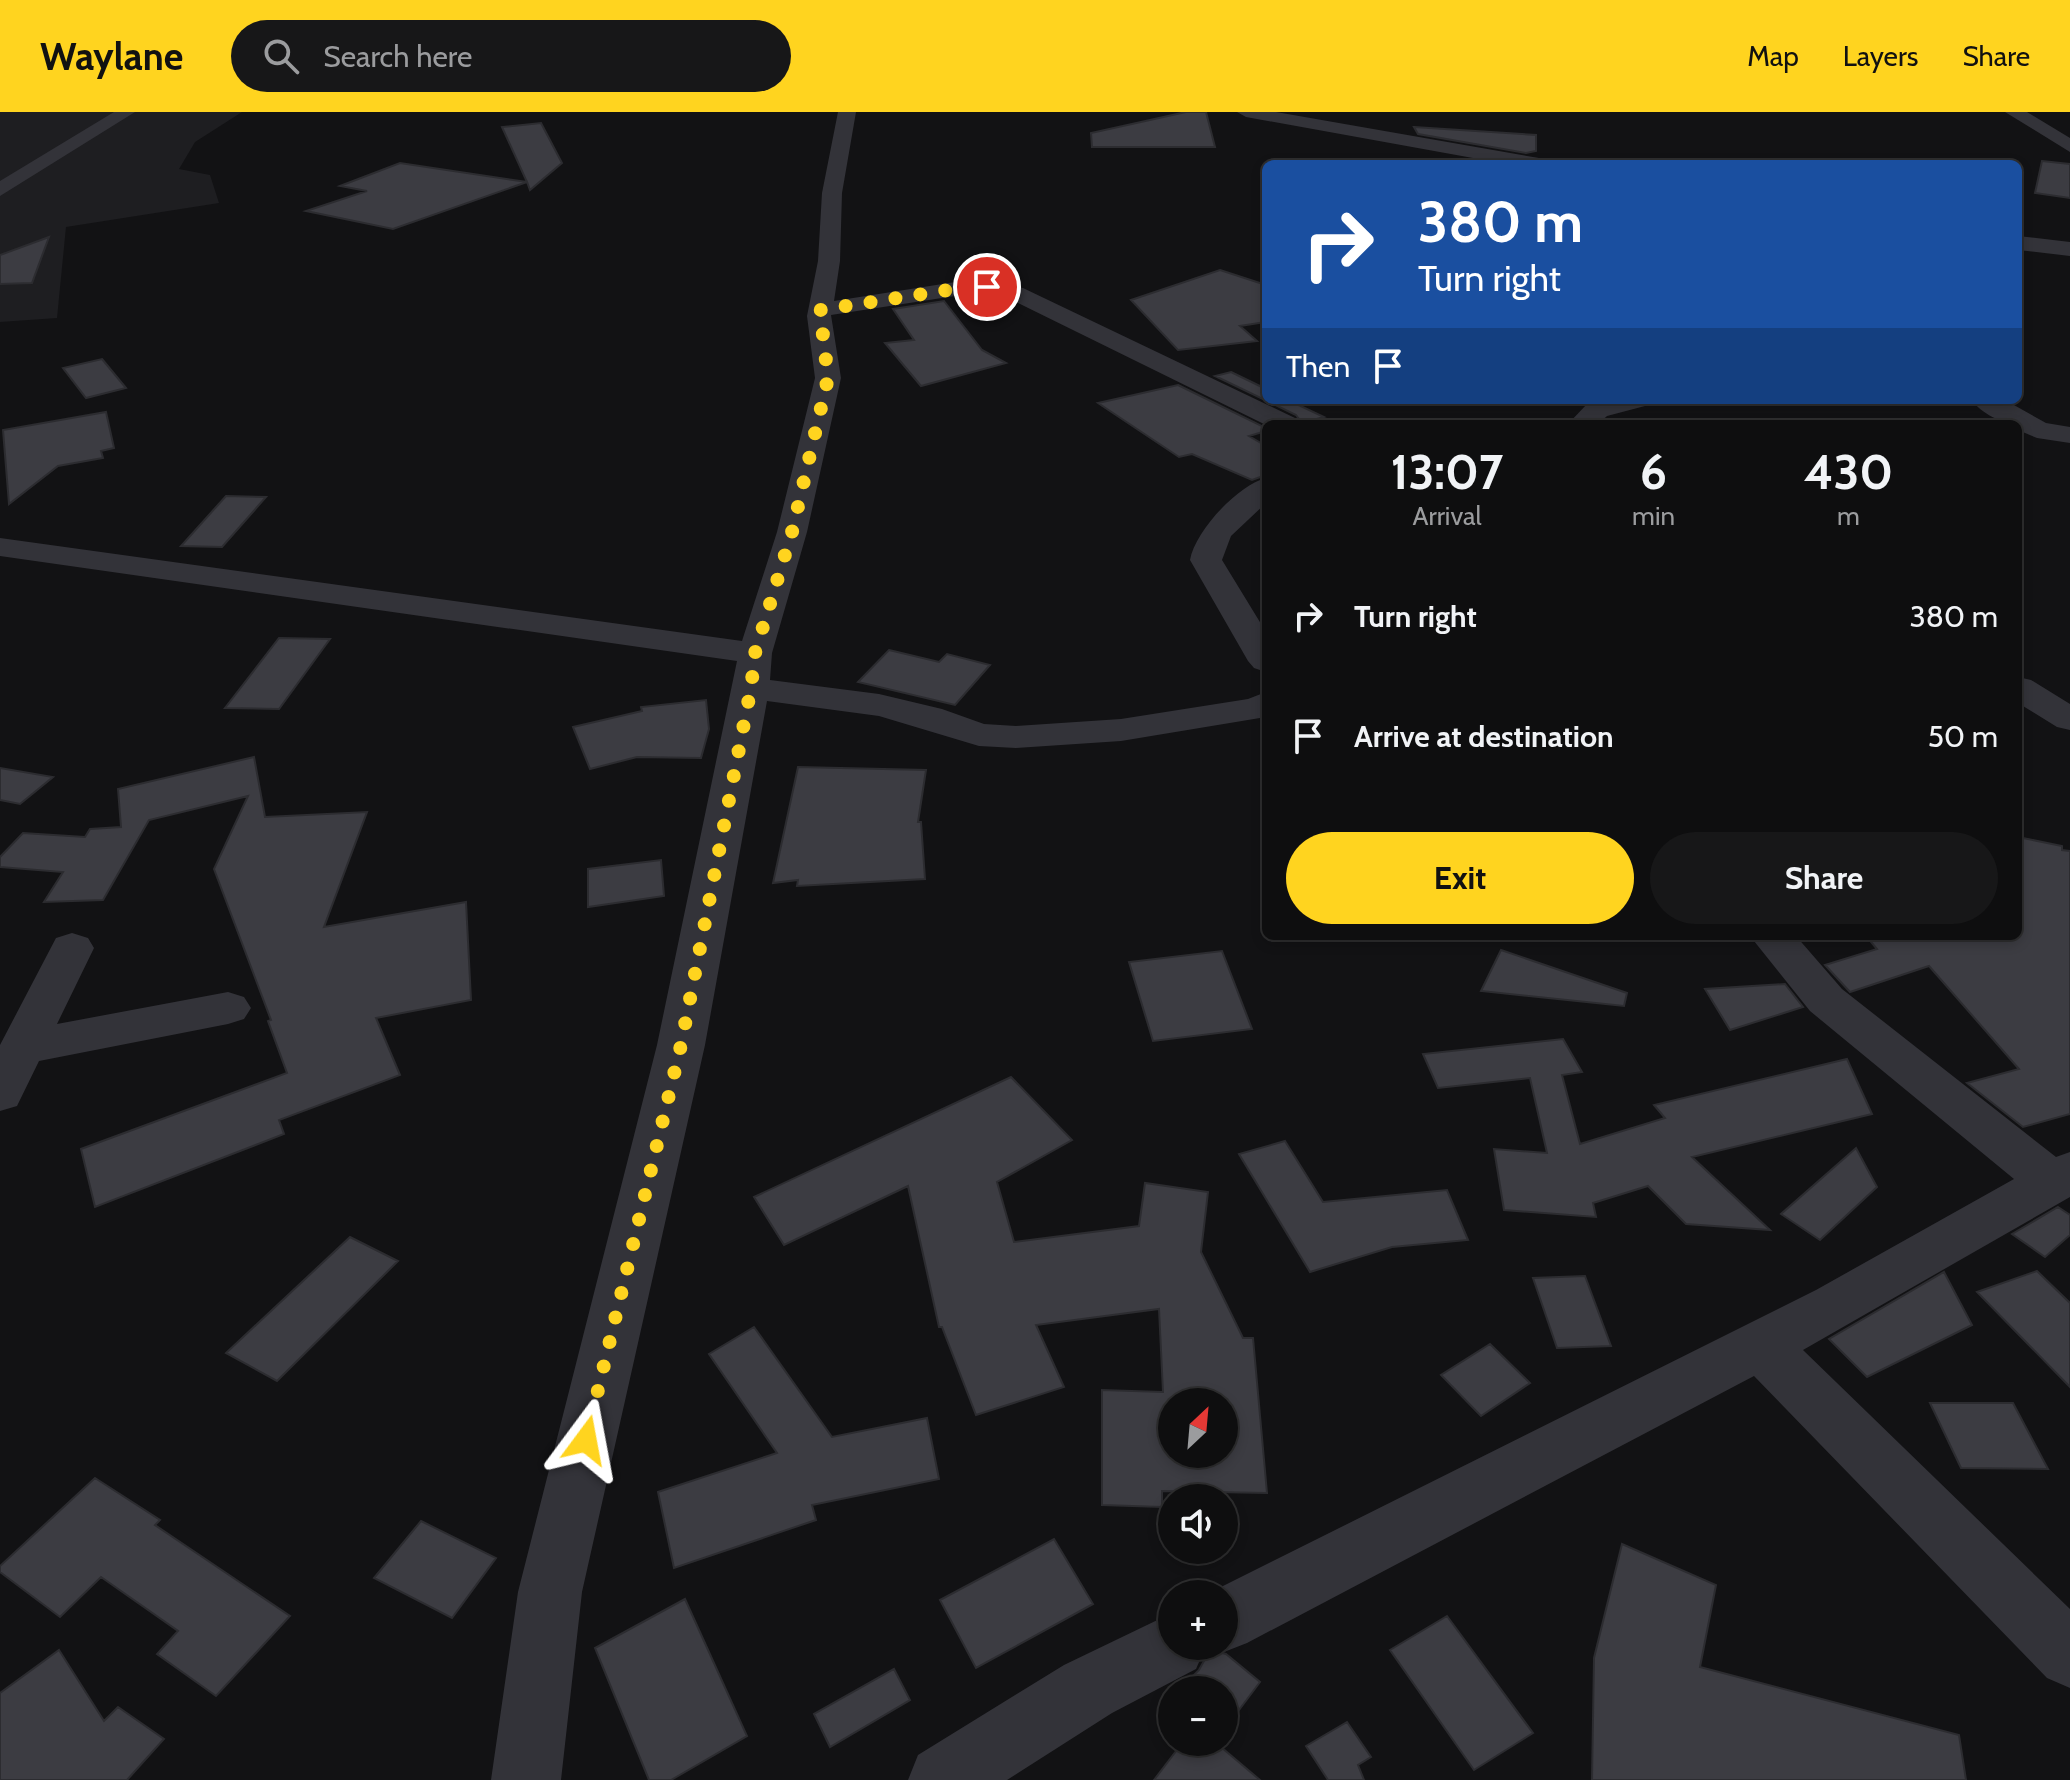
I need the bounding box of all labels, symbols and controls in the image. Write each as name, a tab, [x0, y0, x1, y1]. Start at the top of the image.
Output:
search box	[231, 20, 791, 92]
text: Waylane	[40, 33, 183, 80]
icon: search	[259, 34, 303, 78]
text: Search here	[323, 38, 472, 75]
text: Map	[1747, 39, 1799, 73]
text: Layers	[1843, 39, 1918, 73]
text: Share	[1962, 39, 2030, 73]
text: 380 m	[1418, 188, 1583, 256]
icon: right	[1286, 192, 1390, 296]
pin	[953, 253, 1021, 321]
text: Turn right	[1418, 256, 1561, 300]
icon: arrive	[965, 265, 1009, 309]
icon: arrive	[1366, 344, 1410, 388]
text: Then	[1286, 348, 1350, 385]
text: 13:07	[1391, 443, 1503, 501]
text: 6	[1640, 443, 1667, 501]
text: 430	[1804, 443, 1893, 501]
text: Arrival	[1412, 500, 1482, 532]
text: min	[1632, 500, 1675, 532]
text: m	[1837, 500, 1860, 532]
icon: right	[1286, 594, 1330, 638]
text: Turn right	[1354, 598, 1477, 635]
text: 380 m	[1910, 598, 1998, 635]
icon: arrive	[1286, 714, 1330, 758]
text: Arrive at destination	[1354, 718, 1614, 755]
text: 50 m	[1928, 718, 1998, 755]
button: Exit	[1286, 832, 1634, 924]
button: Share	[1650, 832, 1998, 924]
north arrow	[1158, 1388, 1238, 1468]
map controls	[1158, 1388, 1238, 1756]
position arrow	[544, 1398, 628, 1482]
button: sound	[1158, 1484, 1238, 1564]
button: +	[1158, 1580, 1238, 1660]
button: −	[1158, 1676, 1238, 1756]

